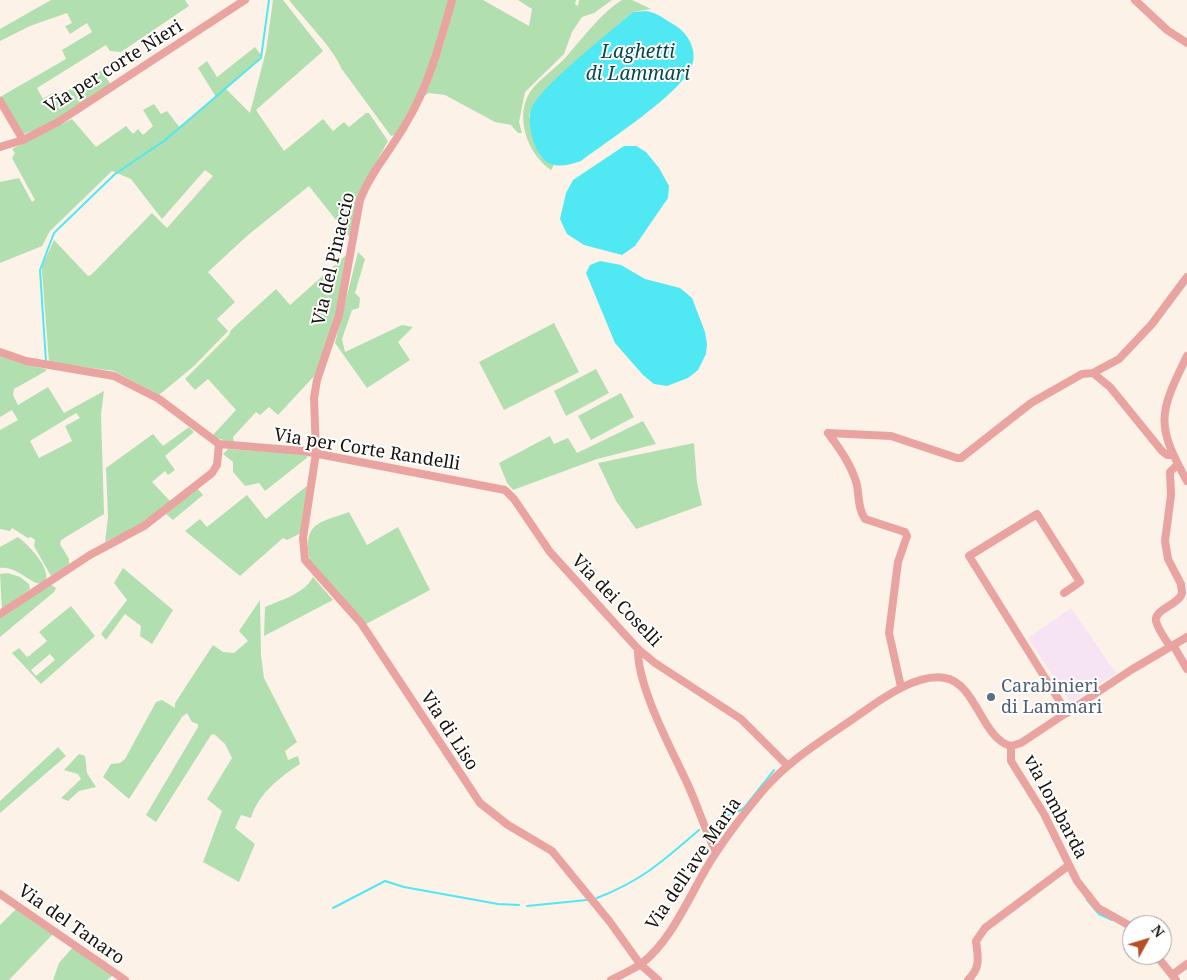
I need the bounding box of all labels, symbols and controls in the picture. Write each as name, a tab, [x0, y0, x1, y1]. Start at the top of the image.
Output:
street label: Via per corte Nieri	[41, 16, 187, 118]
water label: Laghetti di Lammari	[586, 42, 690, 86]
street label: Via del Pinaccio	[308, 190, 360, 328]
street label: Via per Corte Randelli	[272, 425, 462, 475]
street label: Via dei Coselli	[567, 550, 665, 652]
place label: Carabinieri di Lammari	[1001, 676, 1102, 719]
street label: Via di Liso	[416, 688, 482, 774]
marker: Carabinieri di Lammari	[985, 691, 997, 703]
street label: via lombarda	[1019, 751, 1091, 863]
street label: Via dell'ave Maria	[642, 794, 746, 934]
street label: Via del Tanaro	[14, 880, 128, 970]
north arrow	[1122, 915, 1172, 965]
text: N	[1147, 921, 1169, 941]

